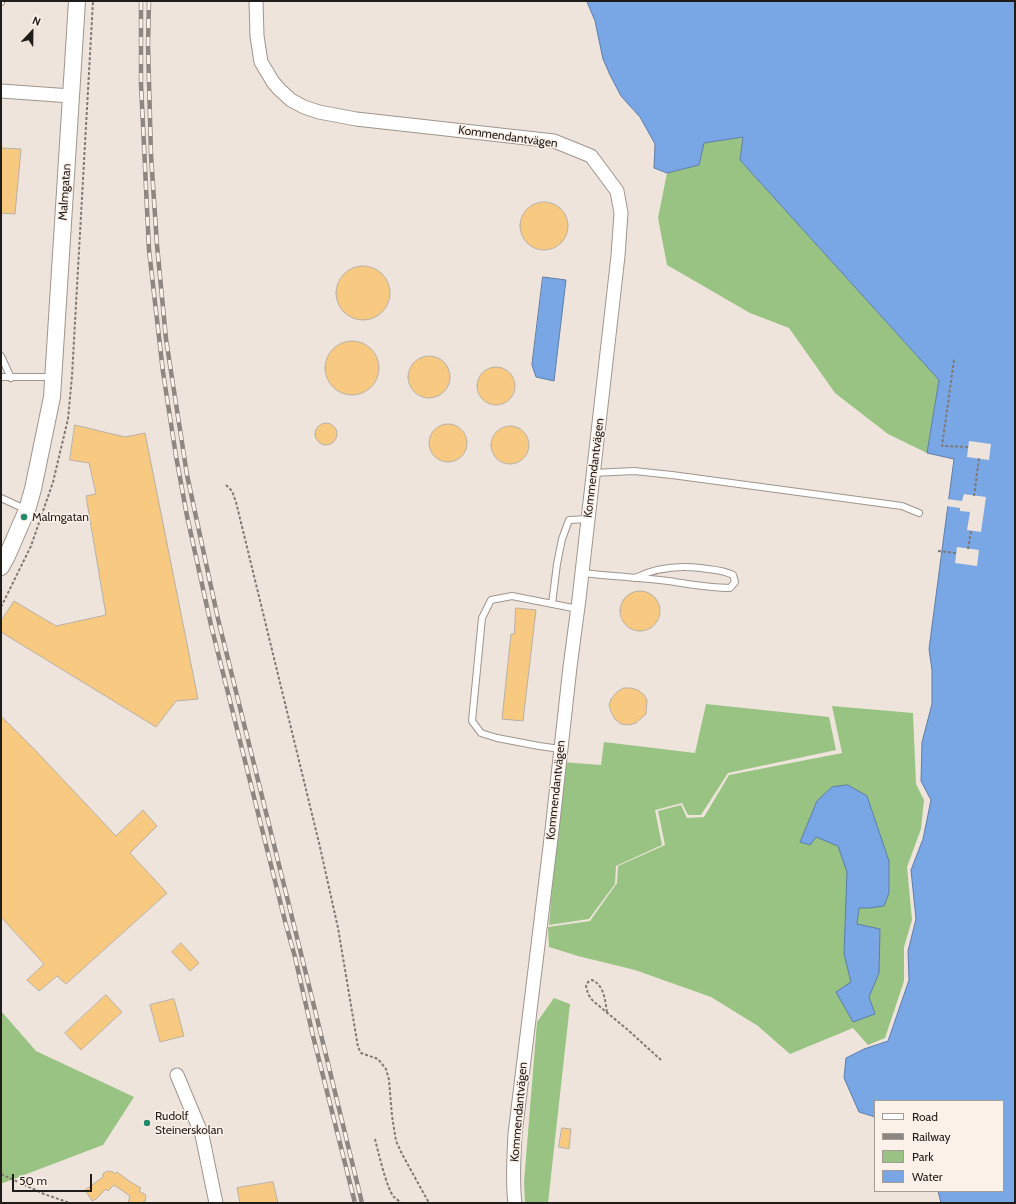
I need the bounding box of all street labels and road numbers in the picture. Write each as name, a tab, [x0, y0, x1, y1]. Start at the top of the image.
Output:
street label: Kommendantvägen	[457, 123, 559, 151]
street label: Malmgatan	[56, 163, 74, 221]
street label: Kommendantvägen	[581, 417, 607, 519]
street label: Kommendantvägen	[544, 739, 568, 841]
street label: Kommendantvägen	[507, 1061, 531, 1163]

